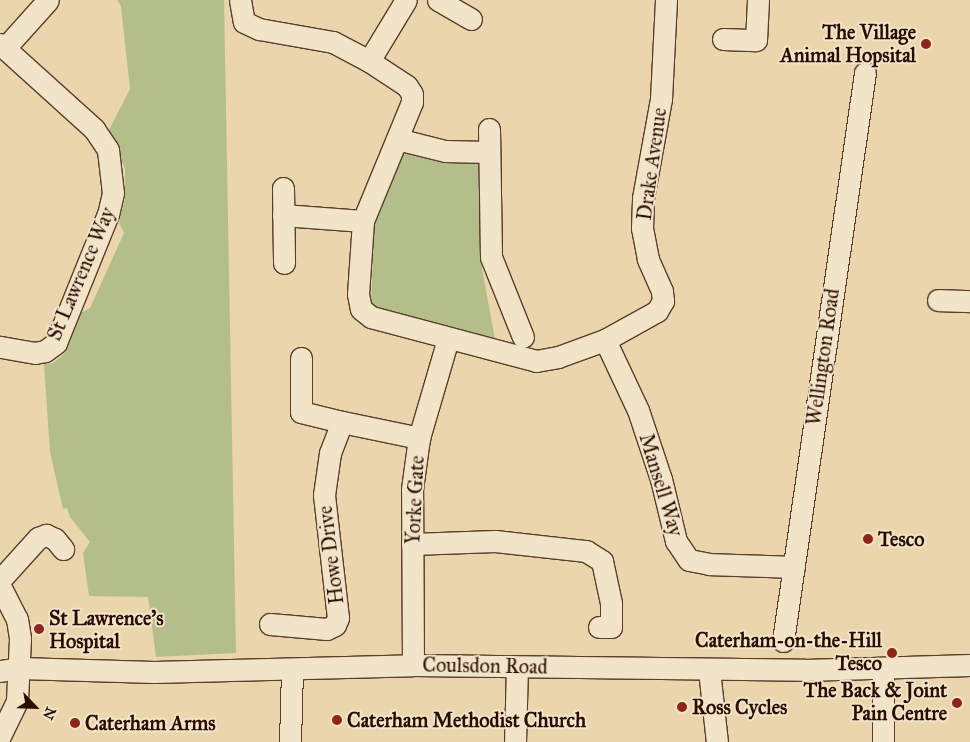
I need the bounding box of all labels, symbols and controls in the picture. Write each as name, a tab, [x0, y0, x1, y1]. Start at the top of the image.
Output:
place label: The Village Animal Hopsital	[780, 21, 916, 68]
marker: The Village Animal Hopsital	[920, 38, 932, 50]
street label: Drake Avenue	[632, 106, 672, 222]
street label: St Lawrence Way	[42, 204, 120, 344]
street label: Wellington Road	[802, 287, 844, 427]
street label: Mansell Way	[634, 431, 688, 539]
street label: Yorke Gate	[401, 455, 429, 545]
street label: Howe Drive	[313, 504, 349, 606]
place label: Tesco	[878, 527, 924, 551]
marker: Tesco	[862, 533, 874, 545]
place label: St Lawrence's Hospital	[49, 606, 163, 653]
marker: St Lawrence's Hospital	[33, 623, 45, 635]
place label: Caterham-on-the-Hill Tesco	[695, 629, 882, 676]
marker: Caterham-on-the-Hill Tesco	[886, 647, 898, 659]
street label: Coulsdon Road	[422, 653, 548, 679]
place label: The Back & Joint Pain Centre	[803, 679, 947, 726]
north arrow	[10, 682, 60, 732]
place label: Ross Cycles	[692, 695, 787, 719]
marker: The Back & Joint Pain Centre	[951, 697, 963, 709]
marker: Ross Cycles	[676, 701, 688, 713]
text: N	[39, 704, 59, 722]
place label: Caterham Methodist Church	[347, 708, 586, 732]
place label: Caterham Arms	[85, 711, 216, 735]
marker: Caterham Methodist Church	[331, 714, 343, 726]
marker: Caterham Arms	[69, 717, 81, 729]

